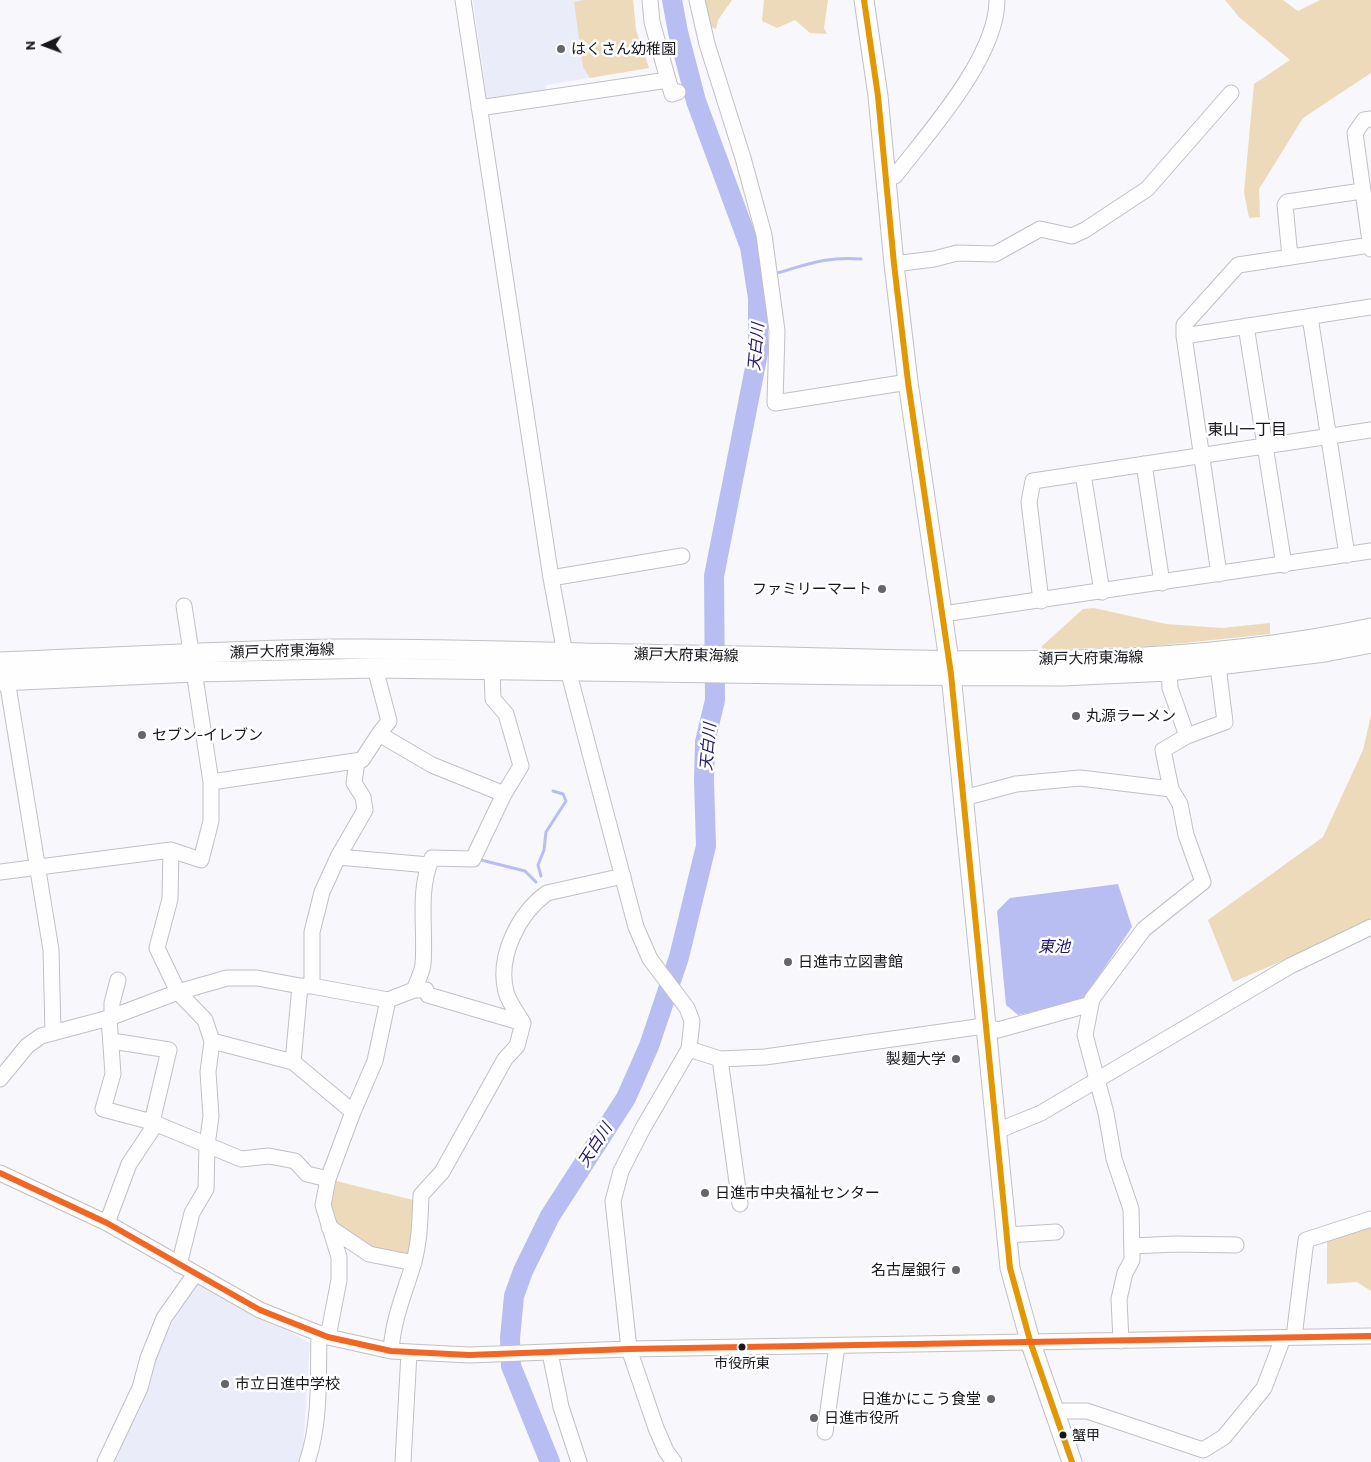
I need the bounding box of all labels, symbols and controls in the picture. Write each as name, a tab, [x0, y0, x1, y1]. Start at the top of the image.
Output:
north arrow	[20, 20, 70, 70]
place label: はくさん幼稚園	[571, 40, 676, 58]
text: N	[21, 41, 38, 50]
marker: はくさん幼稚園	[555, 43, 567, 55]
water label: 天白川	[744, 322, 768, 372]
district label: 東山一丁目	[1207, 420, 1287, 440]
place label: ファミリーマート	[752, 580, 872, 598]
marker: ファミリーマート	[876, 583, 888, 595]
street label: 瀬戸大府東海線	[229, 640, 335, 662]
street label: 瀬戸大府東海線	[633, 645, 739, 665]
street label: 瀬戸大府東海線	[1038, 648, 1144, 668]
place label: 丸源ラーメン	[1086, 707, 1176, 725]
marker: 丸源ラーメン	[1070, 710, 1082, 722]
water label: 天白川	[696, 722, 720, 772]
place label: セブン-イレブン	[152, 726, 263, 744]
marker: セブン-イレブン	[136, 729, 148, 741]
water label: 東池	[1038, 937, 1070, 957]
place label: 日進市立図書館	[798, 953, 903, 971]
marker: 日進市立図書館	[782, 956, 794, 968]
place label: 製麺大学	[886, 1050, 946, 1068]
marker: 製麺大学	[950, 1053, 962, 1065]
water label: 天白川	[574, 1120, 616, 1170]
place label: 日進市中央福祉センター	[715, 1184, 880, 1202]
marker: 日進市中央福祉センター	[699, 1187, 711, 1199]
place label: 名古屋銀行	[871, 1261, 946, 1279]
marker: 名古屋銀行	[950, 1264, 962, 1276]
marker: 市役所東	[737, 1342, 747, 1352]
place label: 市役所東	[714, 1355, 770, 1371]
place label: 市立日進中学校	[235, 1375, 340, 1393]
marker: 市立日進中学校	[219, 1378, 231, 1390]
place label: 日進かにこう食堂	[861, 1390, 981, 1408]
marker: 日進かにこう食堂	[985, 1393, 997, 1405]
place label: 日進市役所	[824, 1409, 899, 1427]
marker: 日進市役所	[808, 1412, 820, 1424]
place label: 蟹甲	[1072, 1427, 1100, 1443]
marker: 蟹甲	[1058, 1430, 1068, 1440]

